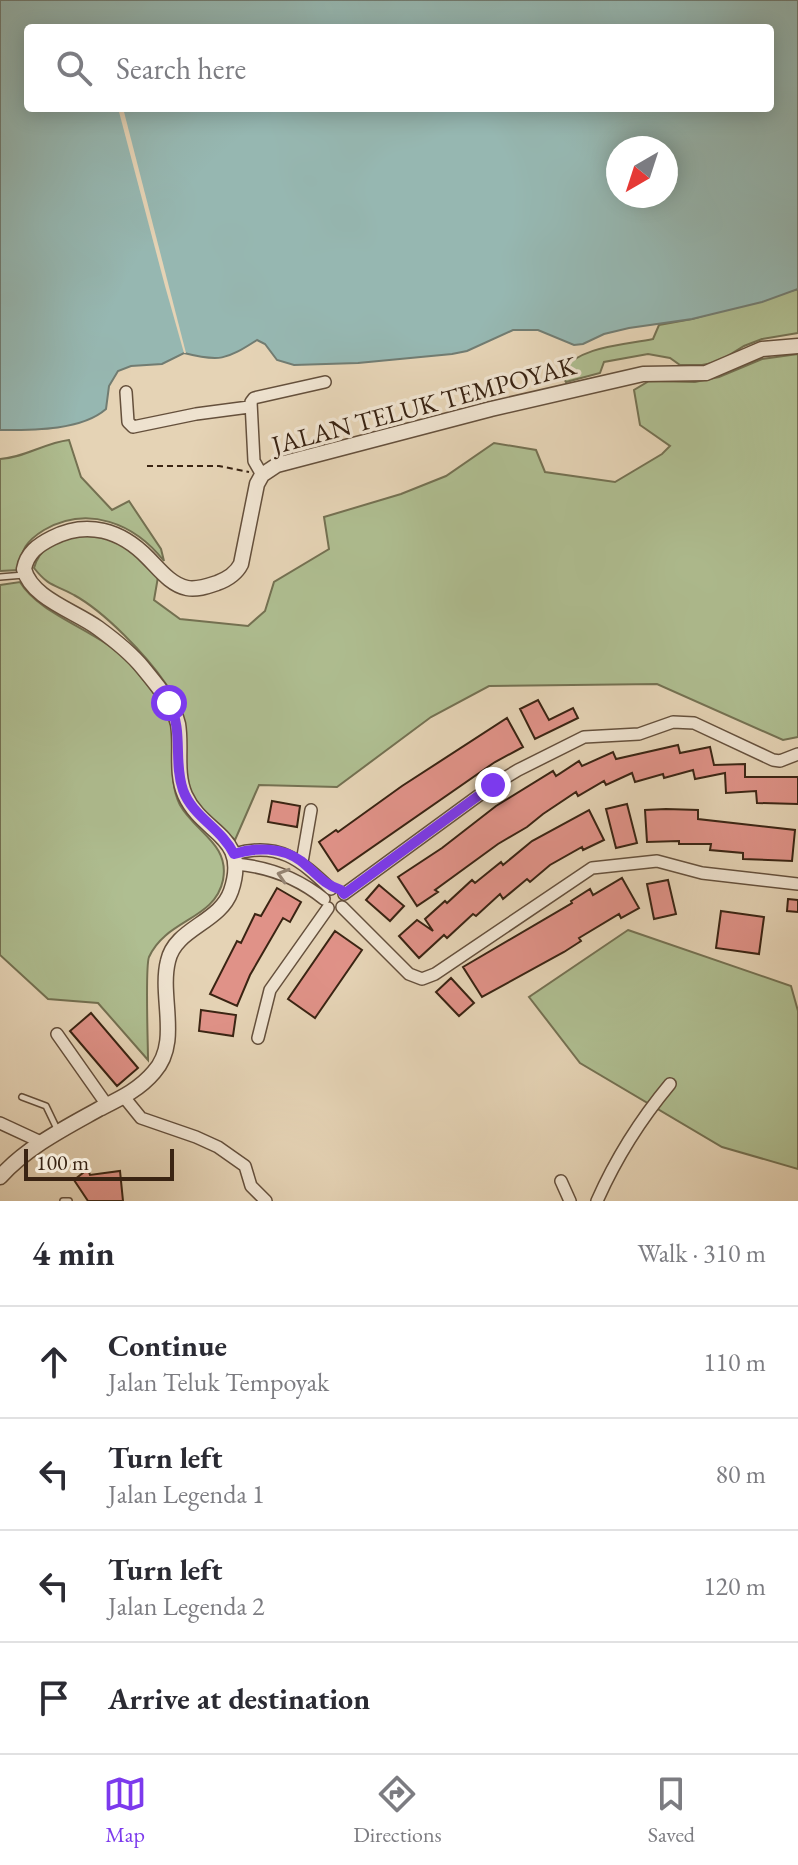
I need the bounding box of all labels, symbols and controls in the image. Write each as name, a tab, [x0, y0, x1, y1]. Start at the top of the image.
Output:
search box	[24, 24, 774, 112]
icon: search	[52, 46, 96, 90]
text: Search here	[116, 49, 246, 88]
north arrow	[606, 136, 678, 208]
street label: JALAN TELUK TEMPOYAK	[266, 348, 580, 463]
route start	[151, 685, 187, 721]
route end	[475, 767, 511, 803]
one-way arrow	[276, 868, 290, 884]
scale bar	[24, 1145, 174, 1181]
text: 100 m	[36, 1148, 89, 1177]
text: 4 min	[32, 1231, 115, 1275]
text: Walk · 310 m	[638, 1236, 766, 1270]
text: Continue	[108, 1326, 227, 1365]
icon: ahead	[32, 1340, 76, 1384]
text: 110 m	[703, 1345, 766, 1379]
text: Jalan Teluk Tempoyak	[108, 1365, 329, 1399]
text: Turn left	[108, 1438, 222, 1477]
icon: left	[32, 1452, 76, 1496]
text: 80 m	[716, 1457, 766, 1491]
text: Jalan Legenda 1	[108, 1477, 264, 1511]
text: Turn left	[108, 1550, 222, 1589]
icon: left	[32, 1564, 76, 1608]
text: 120 m	[703, 1569, 766, 1603]
text: Jalan Legenda 2	[108, 1589, 264, 1623]
icon: arrive	[32, 1676, 76, 1720]
text: Arrive at destination	[108, 1679, 370, 1718]
tab: Map	[103, 1772, 147, 1849]
tab: Directions	[353, 1772, 442, 1849]
tab: Saved	[648, 1772, 695, 1849]

